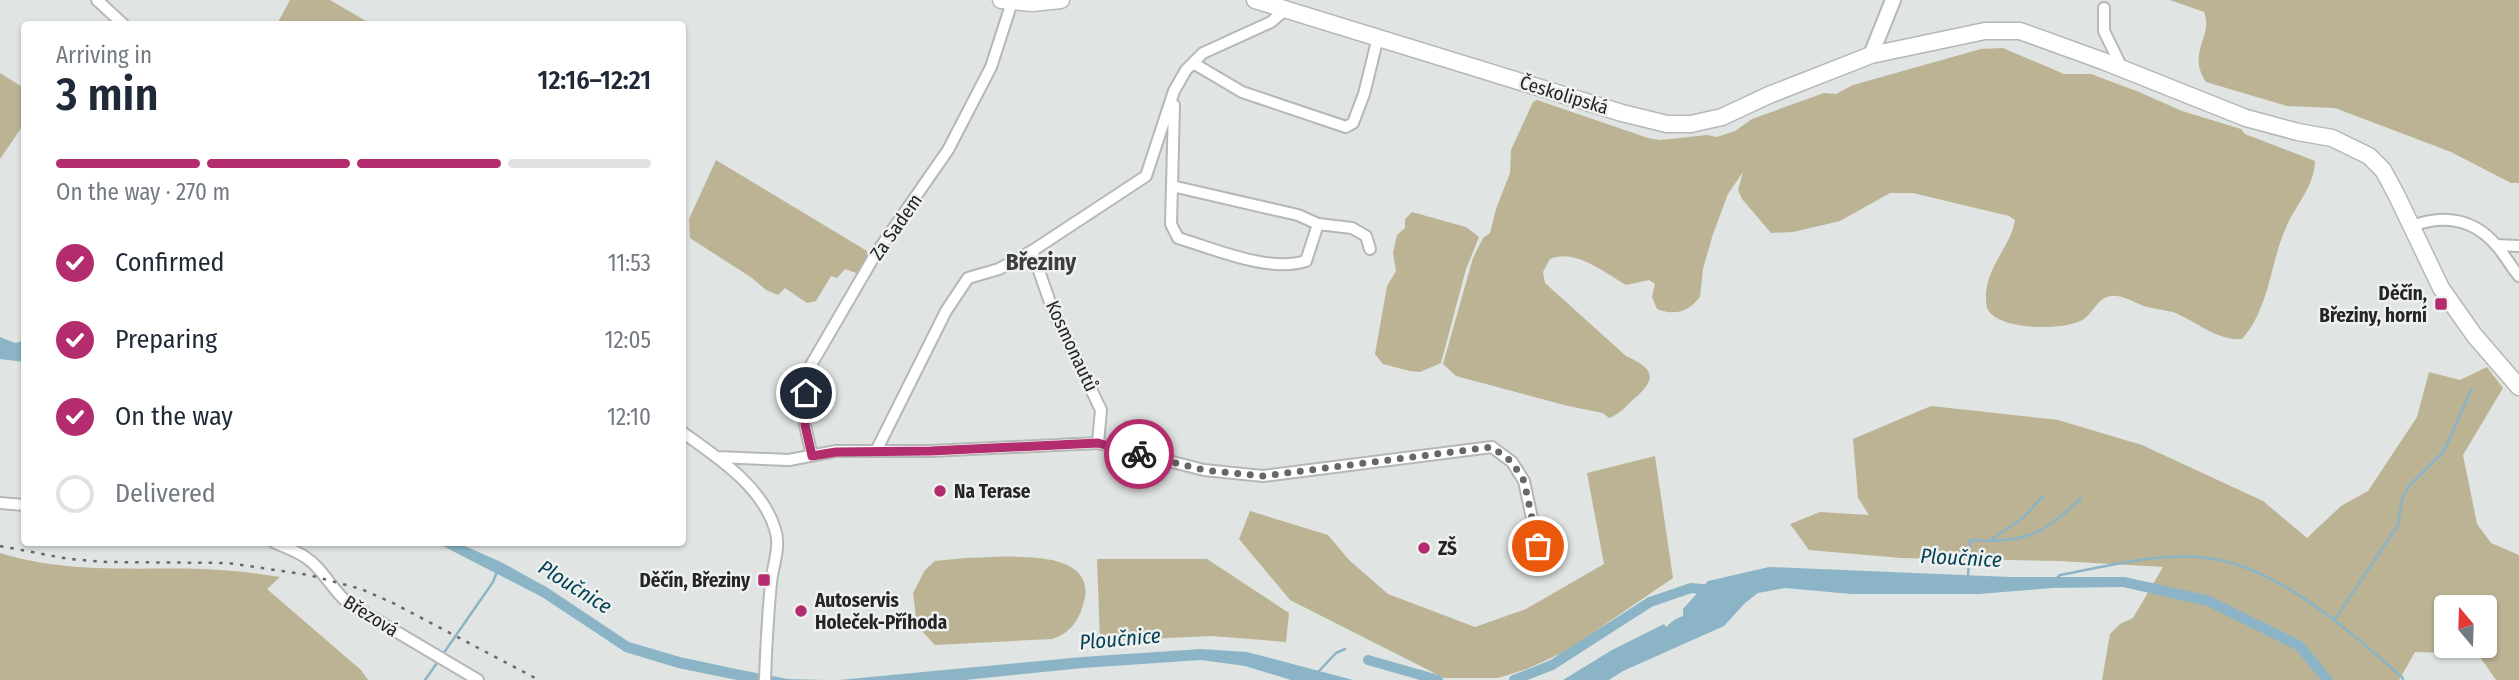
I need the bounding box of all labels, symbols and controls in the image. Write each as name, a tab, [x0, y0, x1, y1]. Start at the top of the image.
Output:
text: Arriving in	[56, 41, 152, 69]
text: 12:16–12:21	[538, 65, 651, 96]
text: 3 min	[56, 67, 159, 122]
street label: Českolipská	[1517, 71, 1611, 119]
text: On the way · 270 m	[56, 178, 230, 206]
street label: Za Sadem	[865, 190, 927, 264]
icon: check	[56, 244, 94, 282]
text: Confirmed	[115, 247, 225, 278]
district label: Březiny	[1006, 248, 1077, 276]
text: 11:53	[608, 249, 651, 277]
place label: Děčín, Březiny, horní	[2319, 282, 2427, 327]
marker: Děčín, Březiny, horní	[2433, 296, 2449, 312]
street label: Kosmonautů	[1041, 297, 1103, 395]
icon: check	[56, 321, 94, 359]
text: Preparing	[115, 324, 217, 355]
text: 12:05	[604, 326, 651, 354]
pin	[776, 363, 836, 423]
icon: home	[787, 374, 825, 412]
icon: check	[56, 398, 94, 436]
text: On the way	[115, 401, 233, 432]
text: 12:10	[607, 403, 651, 431]
courier	[1104, 419, 1174, 489]
icon: bike	[1120, 435, 1158, 473]
text: Delivered	[115, 478, 216, 509]
place label: Na Terase	[954, 480, 1031, 503]
marker: Na Terase	[932, 483, 948, 499]
pin	[1508, 516, 1568, 576]
icon: bag	[1519, 527, 1557, 565]
place label: ZŠ	[1438, 535, 1457, 560]
marker: ZŠ	[1416, 540, 1432, 556]
water label: Ploučnice	[1920, 543, 2002, 573]
water label: Ploučnice	[534, 554, 617, 620]
place label: Děčín, Březiny	[639, 569, 751, 592]
marker: Děčín, Březiny	[756, 572, 772, 588]
place label: Autoservis Holeček-Příhoda	[814, 589, 947, 634]
street label: Březová	[339, 590, 403, 642]
north arrow	[2434, 595, 2497, 658]
map controls	[2434, 595, 2497, 658]
marker: Autoservis Holeček-Příhoda	[793, 603, 809, 619]
water label: Ploučnice	[1078, 622, 1162, 656]

